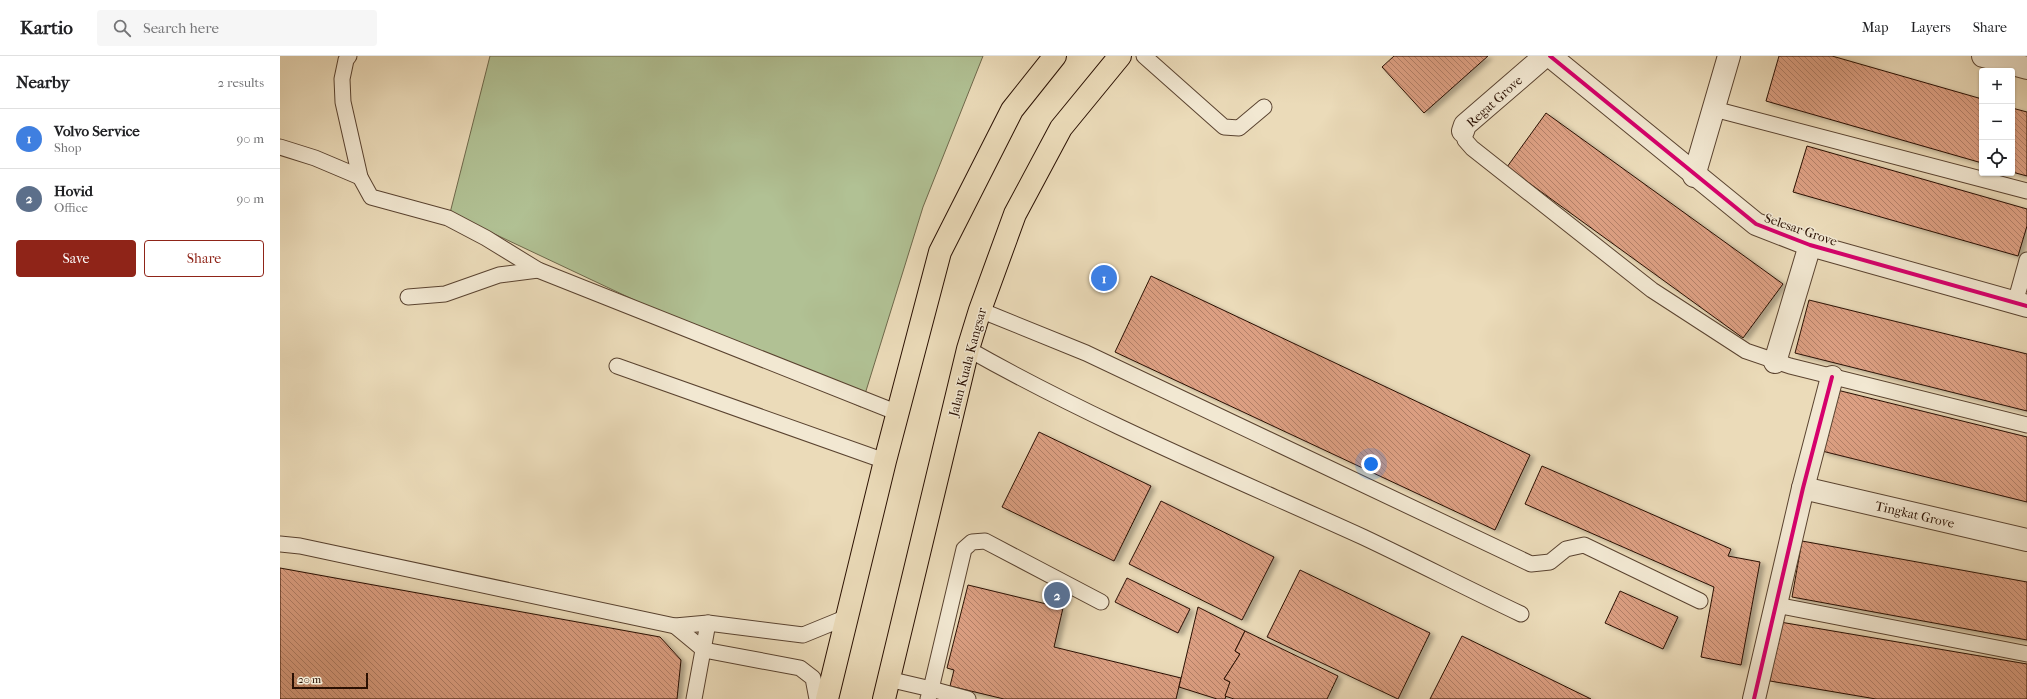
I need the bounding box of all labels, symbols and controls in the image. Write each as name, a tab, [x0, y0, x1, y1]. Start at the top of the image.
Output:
search box	[97, 10, 377, 46]
text: Kartio	[20, 17, 73, 39]
icon: search	[111, 17, 133, 39]
text: Search here	[143, 19, 219, 37]
text: Map	[1862, 19, 1889, 36]
text: Layers	[1911, 19, 1951, 36]
text: Share	[1973, 19, 2007, 36]
map controls	[1979, 68, 2015, 176]
button: +	[1979, 68, 2015, 104]
text: Nearby	[16, 72, 70, 92]
street label: Regat Grove	[1463, 72, 1526, 130]
text: 2 results	[218, 75, 264, 90]
button: −	[1979, 104, 2015, 140]
text: Volvo Service	[54, 122, 140, 140]
text: 1	[27, 131, 31, 146]
text: 90 m	[236, 131, 264, 146]
text: Shop	[54, 140, 82, 155]
button: locate	[1979, 140, 2015, 176]
text: Hovid	[54, 182, 93, 200]
text: 2	[26, 191, 32, 206]
text: 90 m	[236, 191, 264, 206]
text: Office	[54, 200, 88, 215]
street label: Selesar Grove	[1763, 210, 1840, 249]
button: Save	[16, 240, 136, 277]
button: Share	[144, 240, 264, 277]
pin: 1	[1091, 263, 1117, 293]
street label: Jalan Kuala Kangsar	[945, 306, 989, 419]
your location	[1361, 454, 1381, 474]
street label: Tingkat Grove	[1874, 498, 1956, 531]
pin: 2	[1044, 580, 1070, 610]
scale bar	[292, 671, 368, 690]
text: 20 m	[298, 673, 321, 686]

